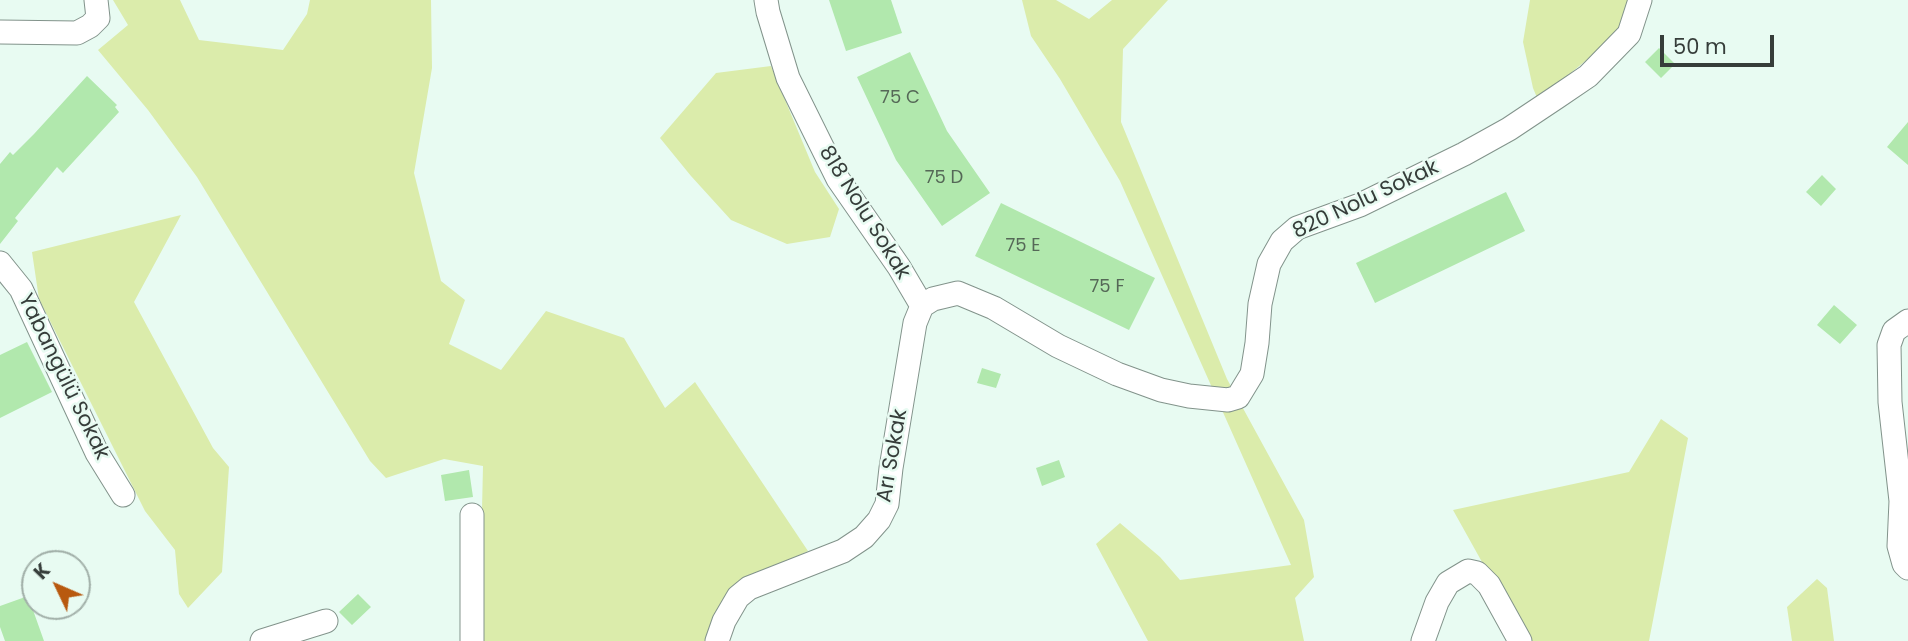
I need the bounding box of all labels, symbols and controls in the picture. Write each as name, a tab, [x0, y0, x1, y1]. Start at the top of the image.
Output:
scale bar	[1663, 21, 1777, 65]
text: 50 m	[1673, 32, 1727, 61]
house number: 75 C	[880, 87, 920, 109]
street label: 818 Nolu Sokak	[813, 142, 915, 284]
street label: 820 Nolu Sokak	[1289, 155, 1443, 245]
house number: 75 D	[925, 167, 963, 189]
house number: 75 E	[1005, 235, 1041, 257]
house number: 75 F	[1089, 276, 1125, 298]
street label: Yabangülü Sokak	[12, 290, 114, 464]
street label: Arı Sokak	[872, 407, 914, 505]
north arrow	[21, 550, 91, 620]
text: K	[28, 557, 56, 586]

